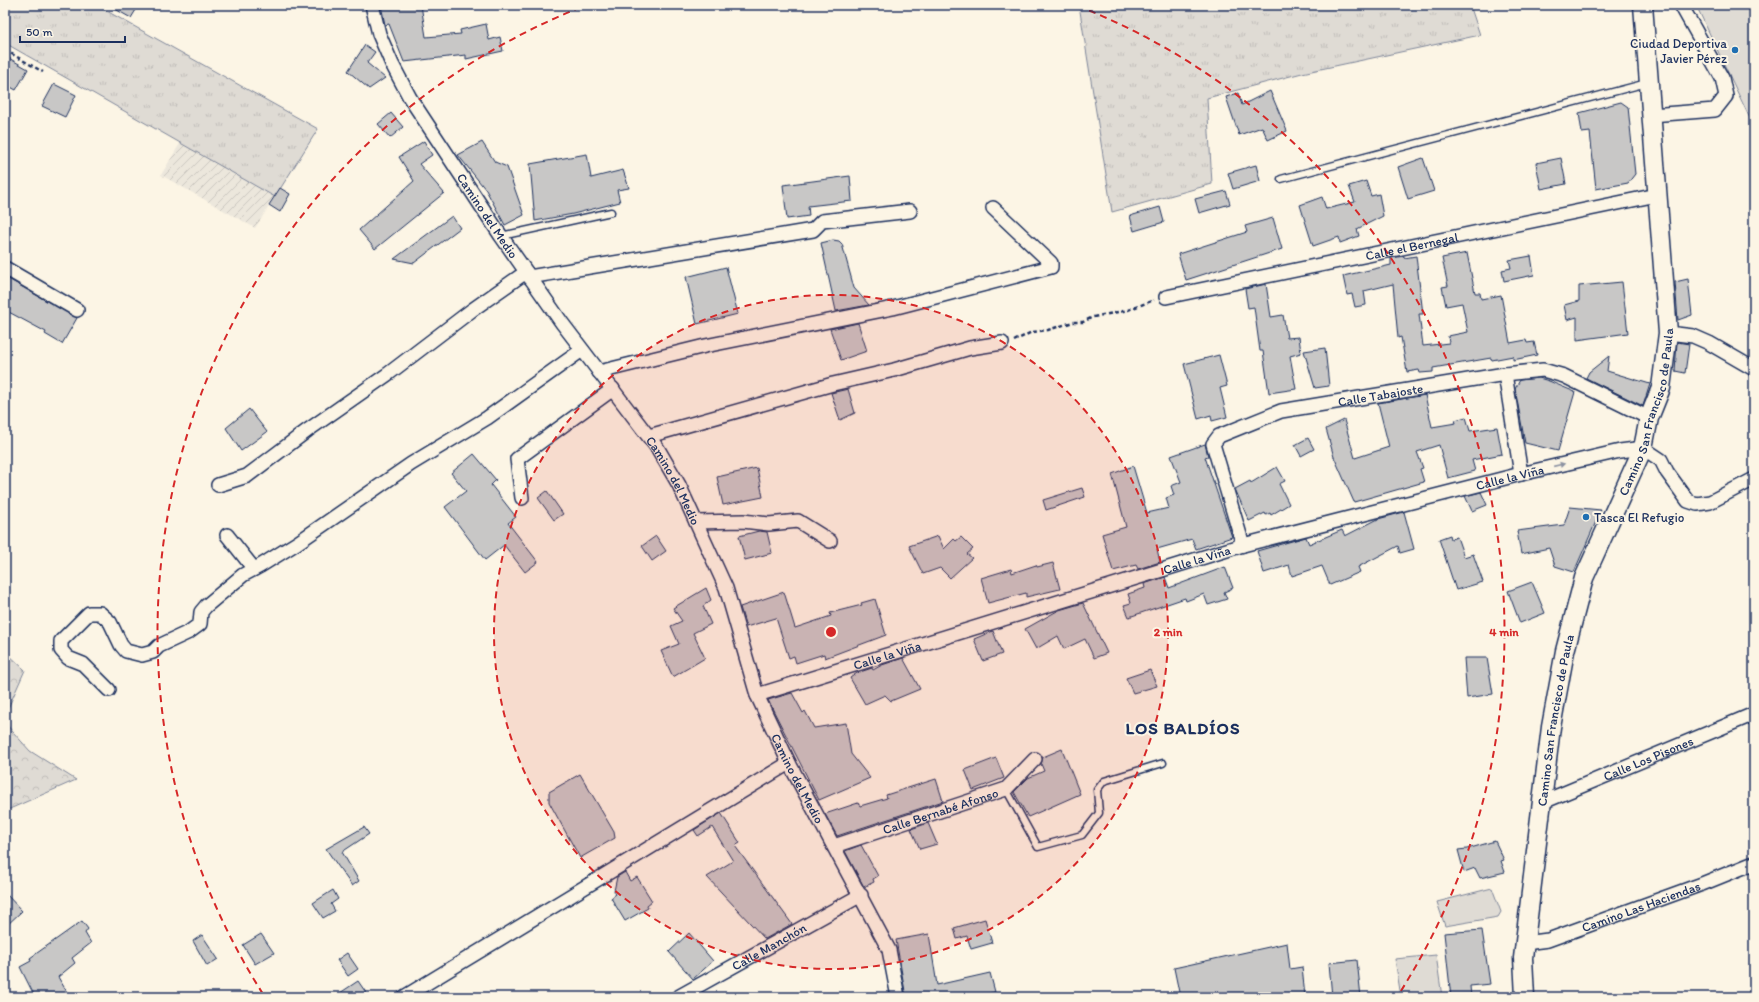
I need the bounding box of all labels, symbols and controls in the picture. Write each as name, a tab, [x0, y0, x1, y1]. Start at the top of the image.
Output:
scale bar	[20, 18, 125, 44]
text: 50 m	[26, 25, 52, 39]
place label: Ciudad Deportiva Javier Pérez	[1630, 36, 1727, 66]
marker: Ciudad Deportiva Javier Pérez	[1730, 45, 1740, 55]
street label: Camino del Medio	[454, 170, 521, 262]
street label: Calle el Bernegal	[1364, 229, 1460, 263]
street label: Camino San Francisco de Paula	[1615, 327, 1676, 498]
street label: Calle Tabajoste	[1337, 381, 1424, 409]
street label: Camino del Medio	[643, 433, 703, 528]
street label: Calle la Viña	[1474, 462, 1546, 493]
one-way arrow	[1554, 462, 1566, 468]
place label: Tasca El Refugio	[1594, 510, 1685, 525]
marker: Tasca El Refugio	[1581, 512, 1591, 522]
street label: Calle la Viña	[1161, 542, 1233, 577]
centre of rings	[824, 625, 838, 639]
text: 2 min	[1154, 625, 1183, 639]
text: 4 min	[1489, 625, 1519, 639]
street label: Camino San Francisco de Paula	[1534, 632, 1577, 807]
street label: Calle la Viña	[852, 638, 923, 673]
district label: LOS BALDÍOS	[1126, 718, 1240, 738]
street label: Camino del Medio	[768, 731, 827, 826]
street label: Calle Los Pisones	[1601, 733, 1696, 784]
street label: Calle Bernabé Afonso	[881, 785, 1001, 837]
street label: Camino Las Haciendas	[1580, 878, 1703, 935]
street label: Calle Manchón	[729, 920, 810, 974]

